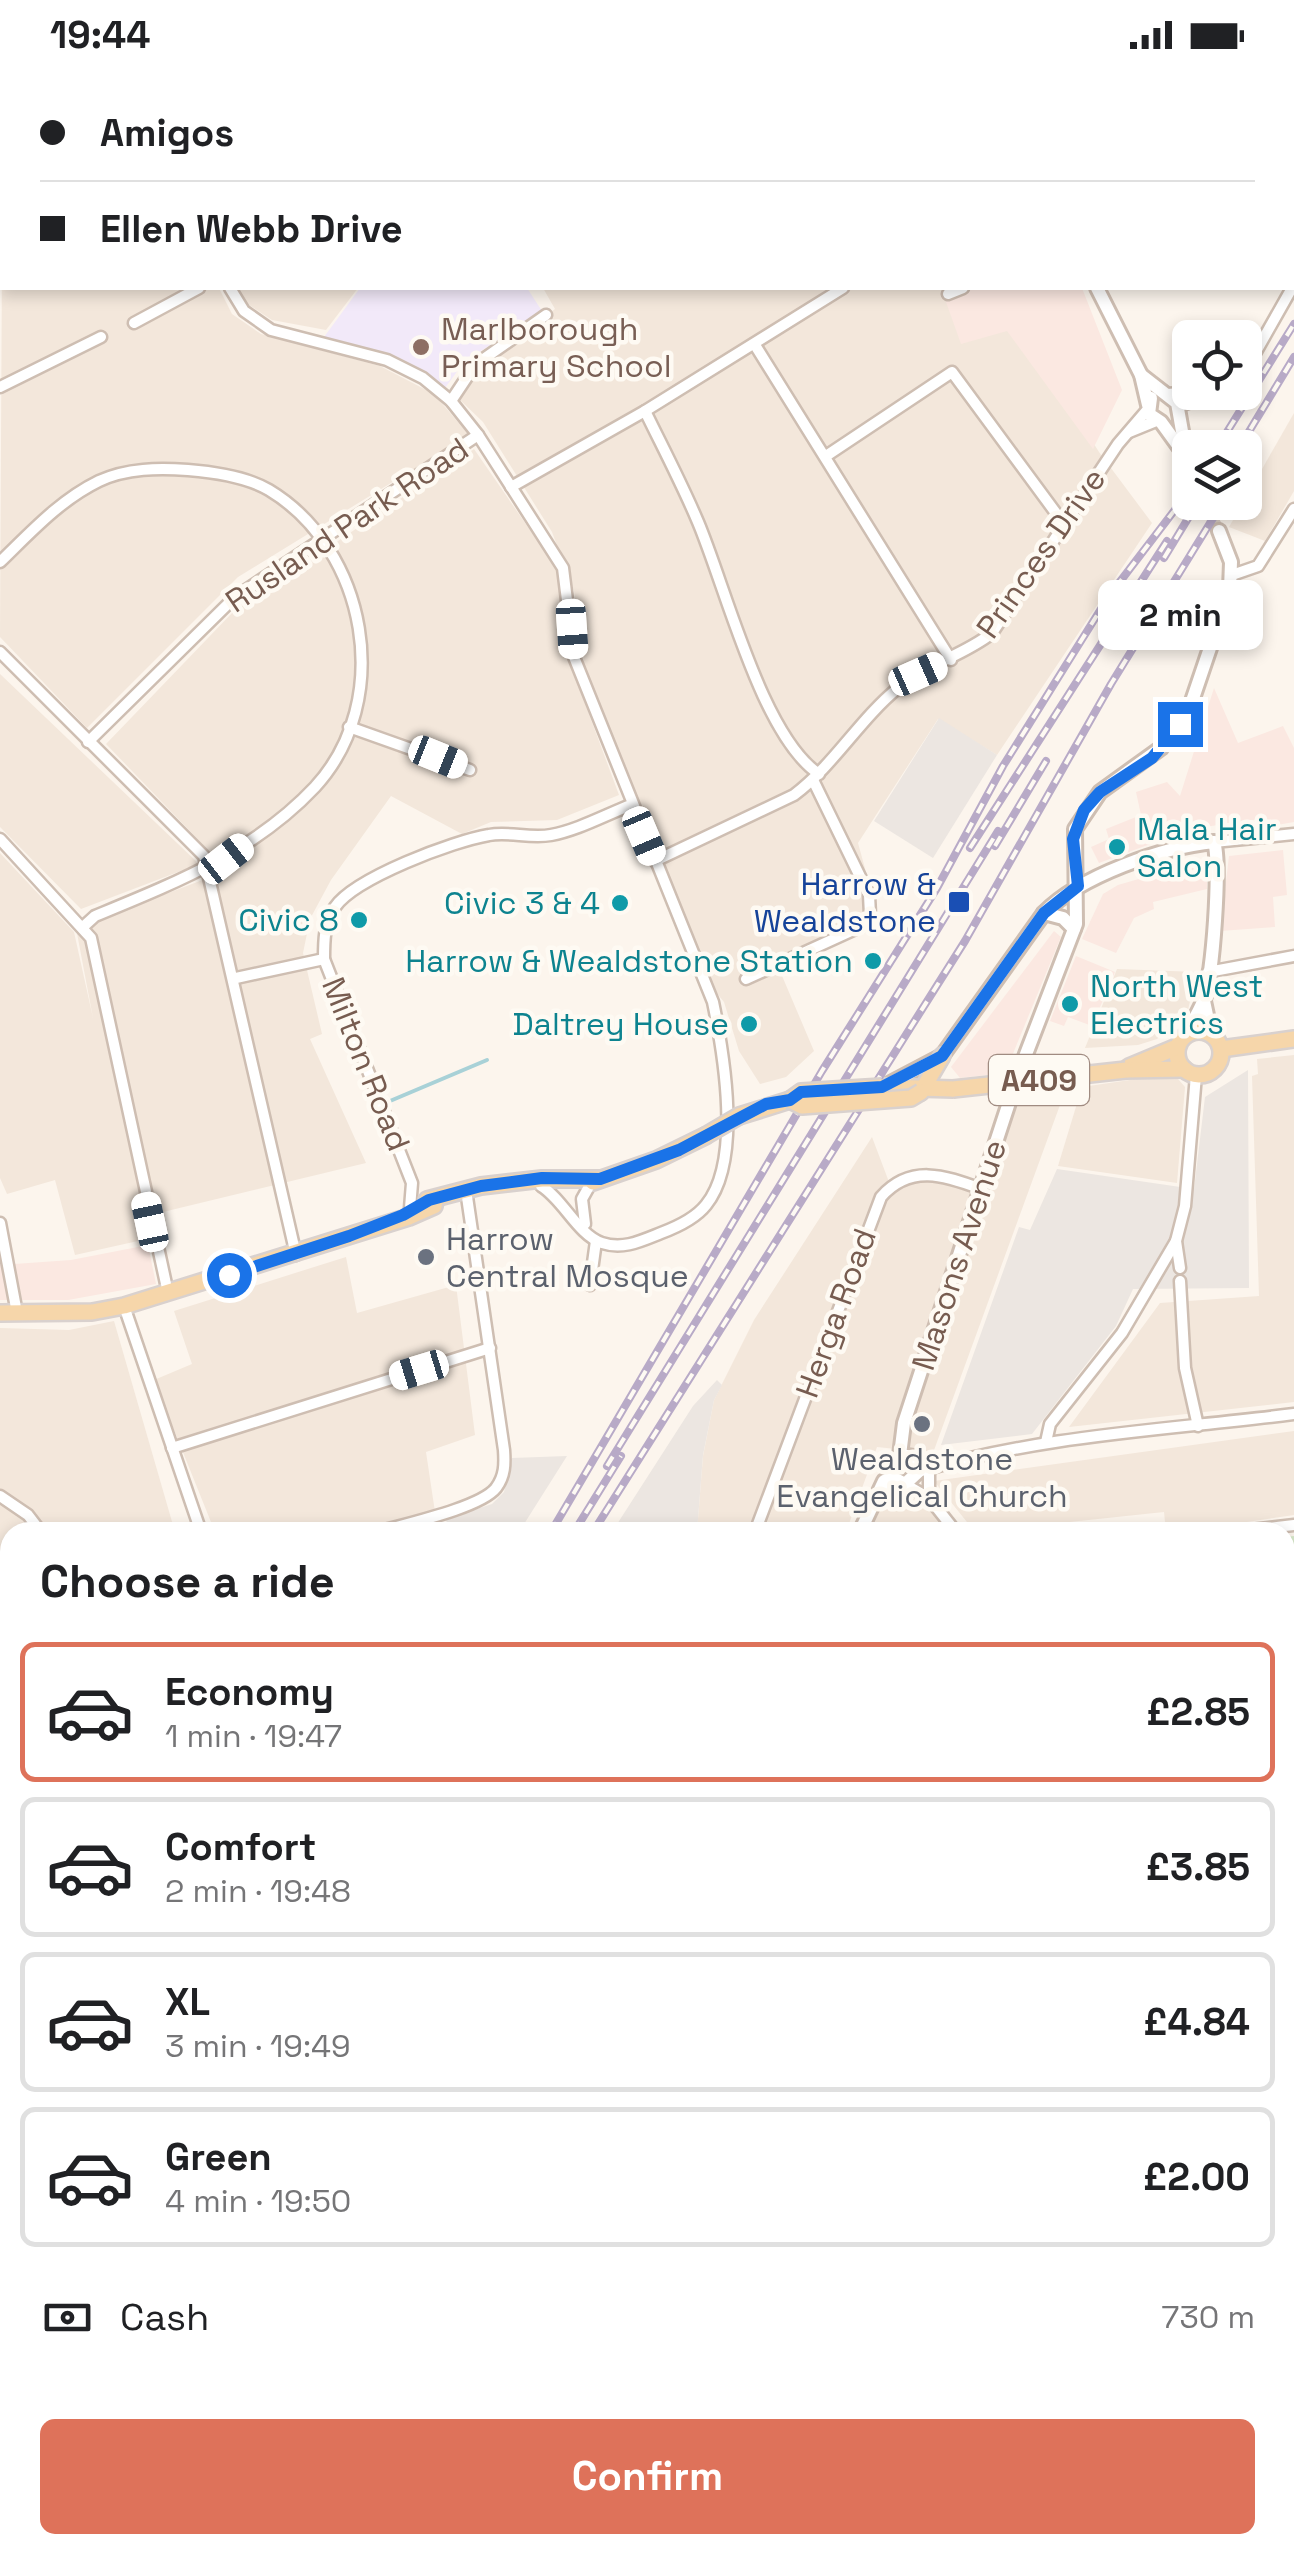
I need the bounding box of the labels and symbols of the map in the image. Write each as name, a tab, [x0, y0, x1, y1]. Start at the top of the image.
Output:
place label: Marlborough Primary School	[441, 309, 672, 386]
marker: Marlborough Primary School	[410, 336, 432, 358]
street label: Rusland Park Road	[218, 429, 476, 621]
street label: Princes Drive	[968, 460, 1114, 646]
callout: 2 min	[1098, 579, 1262, 649]
car	[555, 598, 589, 660]
car	[884, 648, 952, 700]
route end	[1158, 702, 1203, 747]
car	[405, 732, 471, 782]
car	[618, 803, 670, 869]
place label: Mala Hair Salon	[1137, 809, 1277, 886]
car	[193, 829, 259, 889]
marker: Mala Hair Salon	[1106, 836, 1128, 858]
place label: Harrow & Wealdstone	[754, 864, 936, 941]
place label: Civic 3 & 4	[444, 883, 600, 923]
marker: Harrow & Wealdstone	[946, 889, 972, 915]
marker: Civic 3 & 4	[609, 892, 631, 914]
place label: Civic 8	[238, 900, 339, 940]
marker: Civic 8	[348, 909, 370, 931]
place label: Harrow & Wealdstone Station	[405, 941, 853, 981]
marker: Harrow & Wealdstone Station	[862, 950, 884, 972]
place label: North West Electrics	[1090, 966, 1263, 1043]
street label: Milton Road	[313, 971, 419, 1157]
marker: North West Electrics	[1059, 993, 1081, 1015]
place label: Daltrey House	[512, 1004, 729, 1044]
marker: Daltrey House	[738, 1013, 760, 1035]
road number: A409	[989, 1055, 1089, 1105]
street label: Masons Avenue	[903, 1135, 1015, 1375]
car	[129, 1190, 171, 1254]
place label: Harrow Central Mosque	[446, 1219, 689, 1296]
street label: Herga Road	[787, 1223, 885, 1403]
marker: Harrow Central Mosque	[415, 1246, 437, 1268]
route start	[207, 1253, 252, 1298]
car	[386, 1347, 452, 1393]
marker: Wealdstone Evangelical Church	[911, 1413, 933, 1435]
place label: Wealdstone Evangelical Church	[776, 1439, 1068, 1516]

